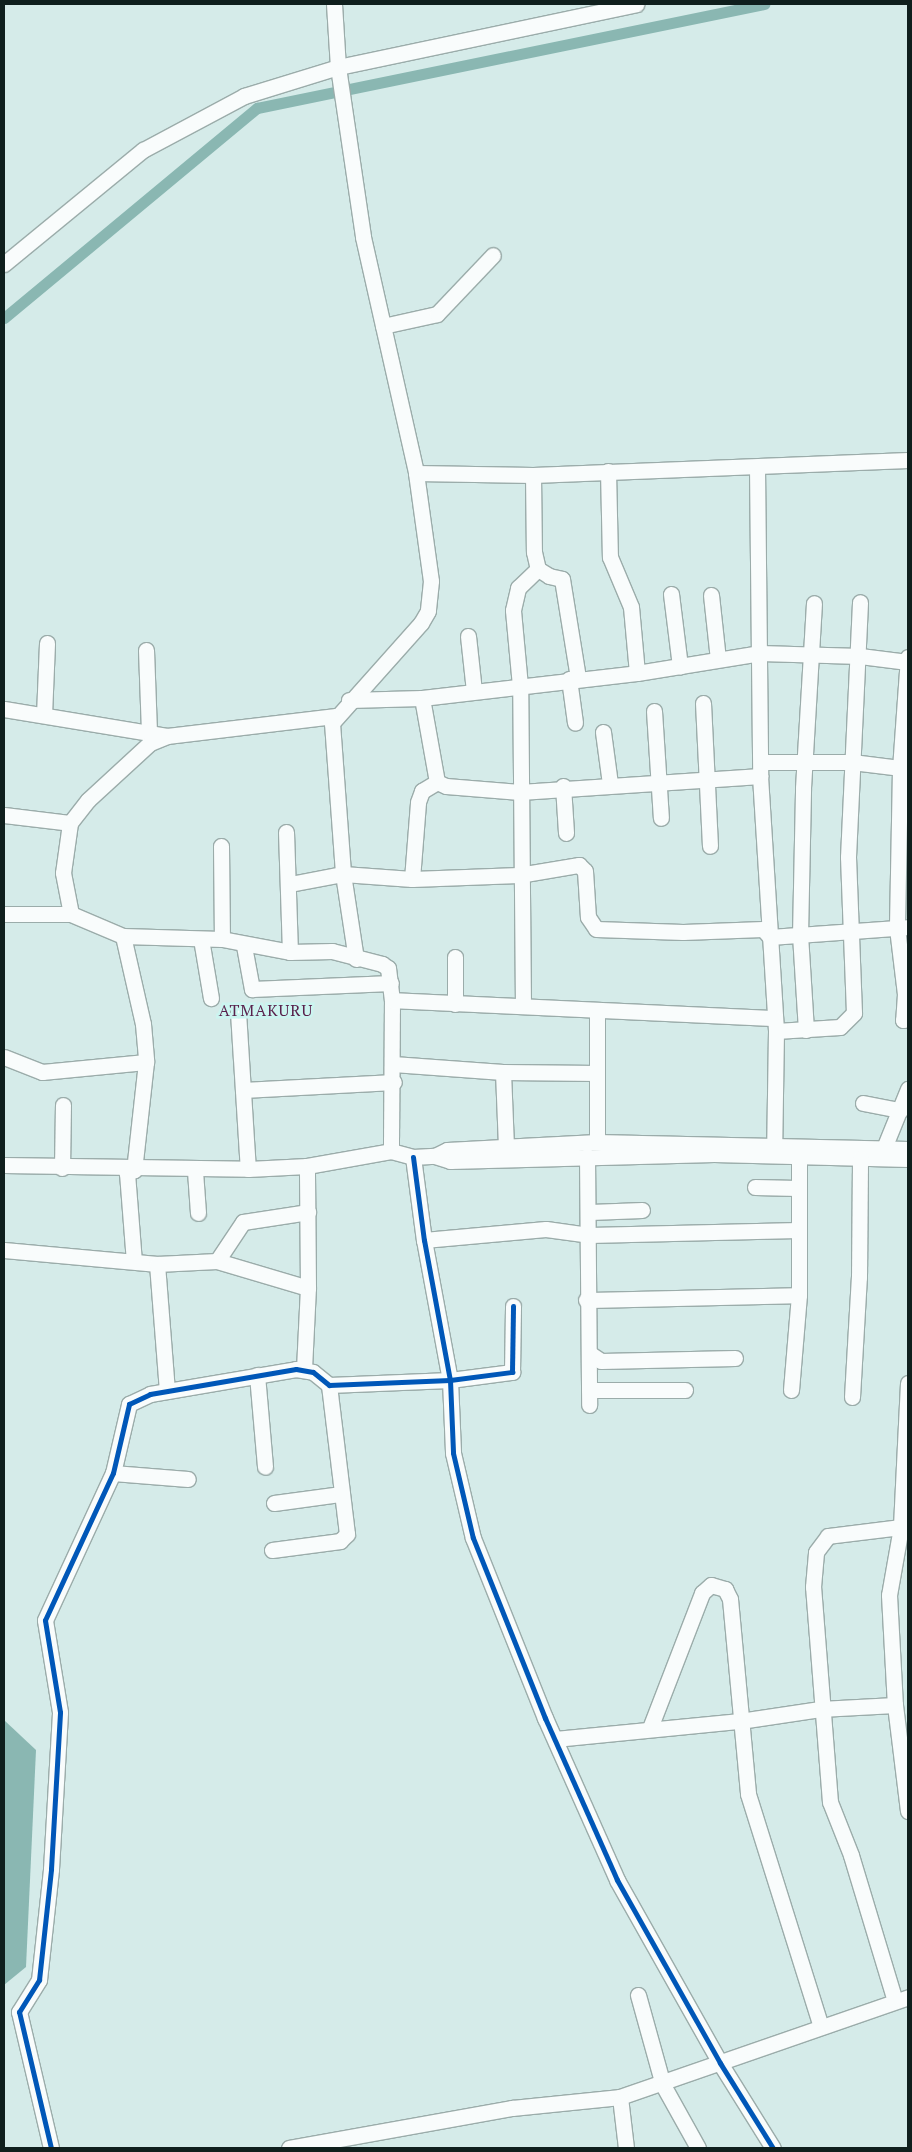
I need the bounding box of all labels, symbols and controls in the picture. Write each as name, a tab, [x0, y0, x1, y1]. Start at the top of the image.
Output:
district label: ATMAKURU	[218, 1000, 314, 1020]

